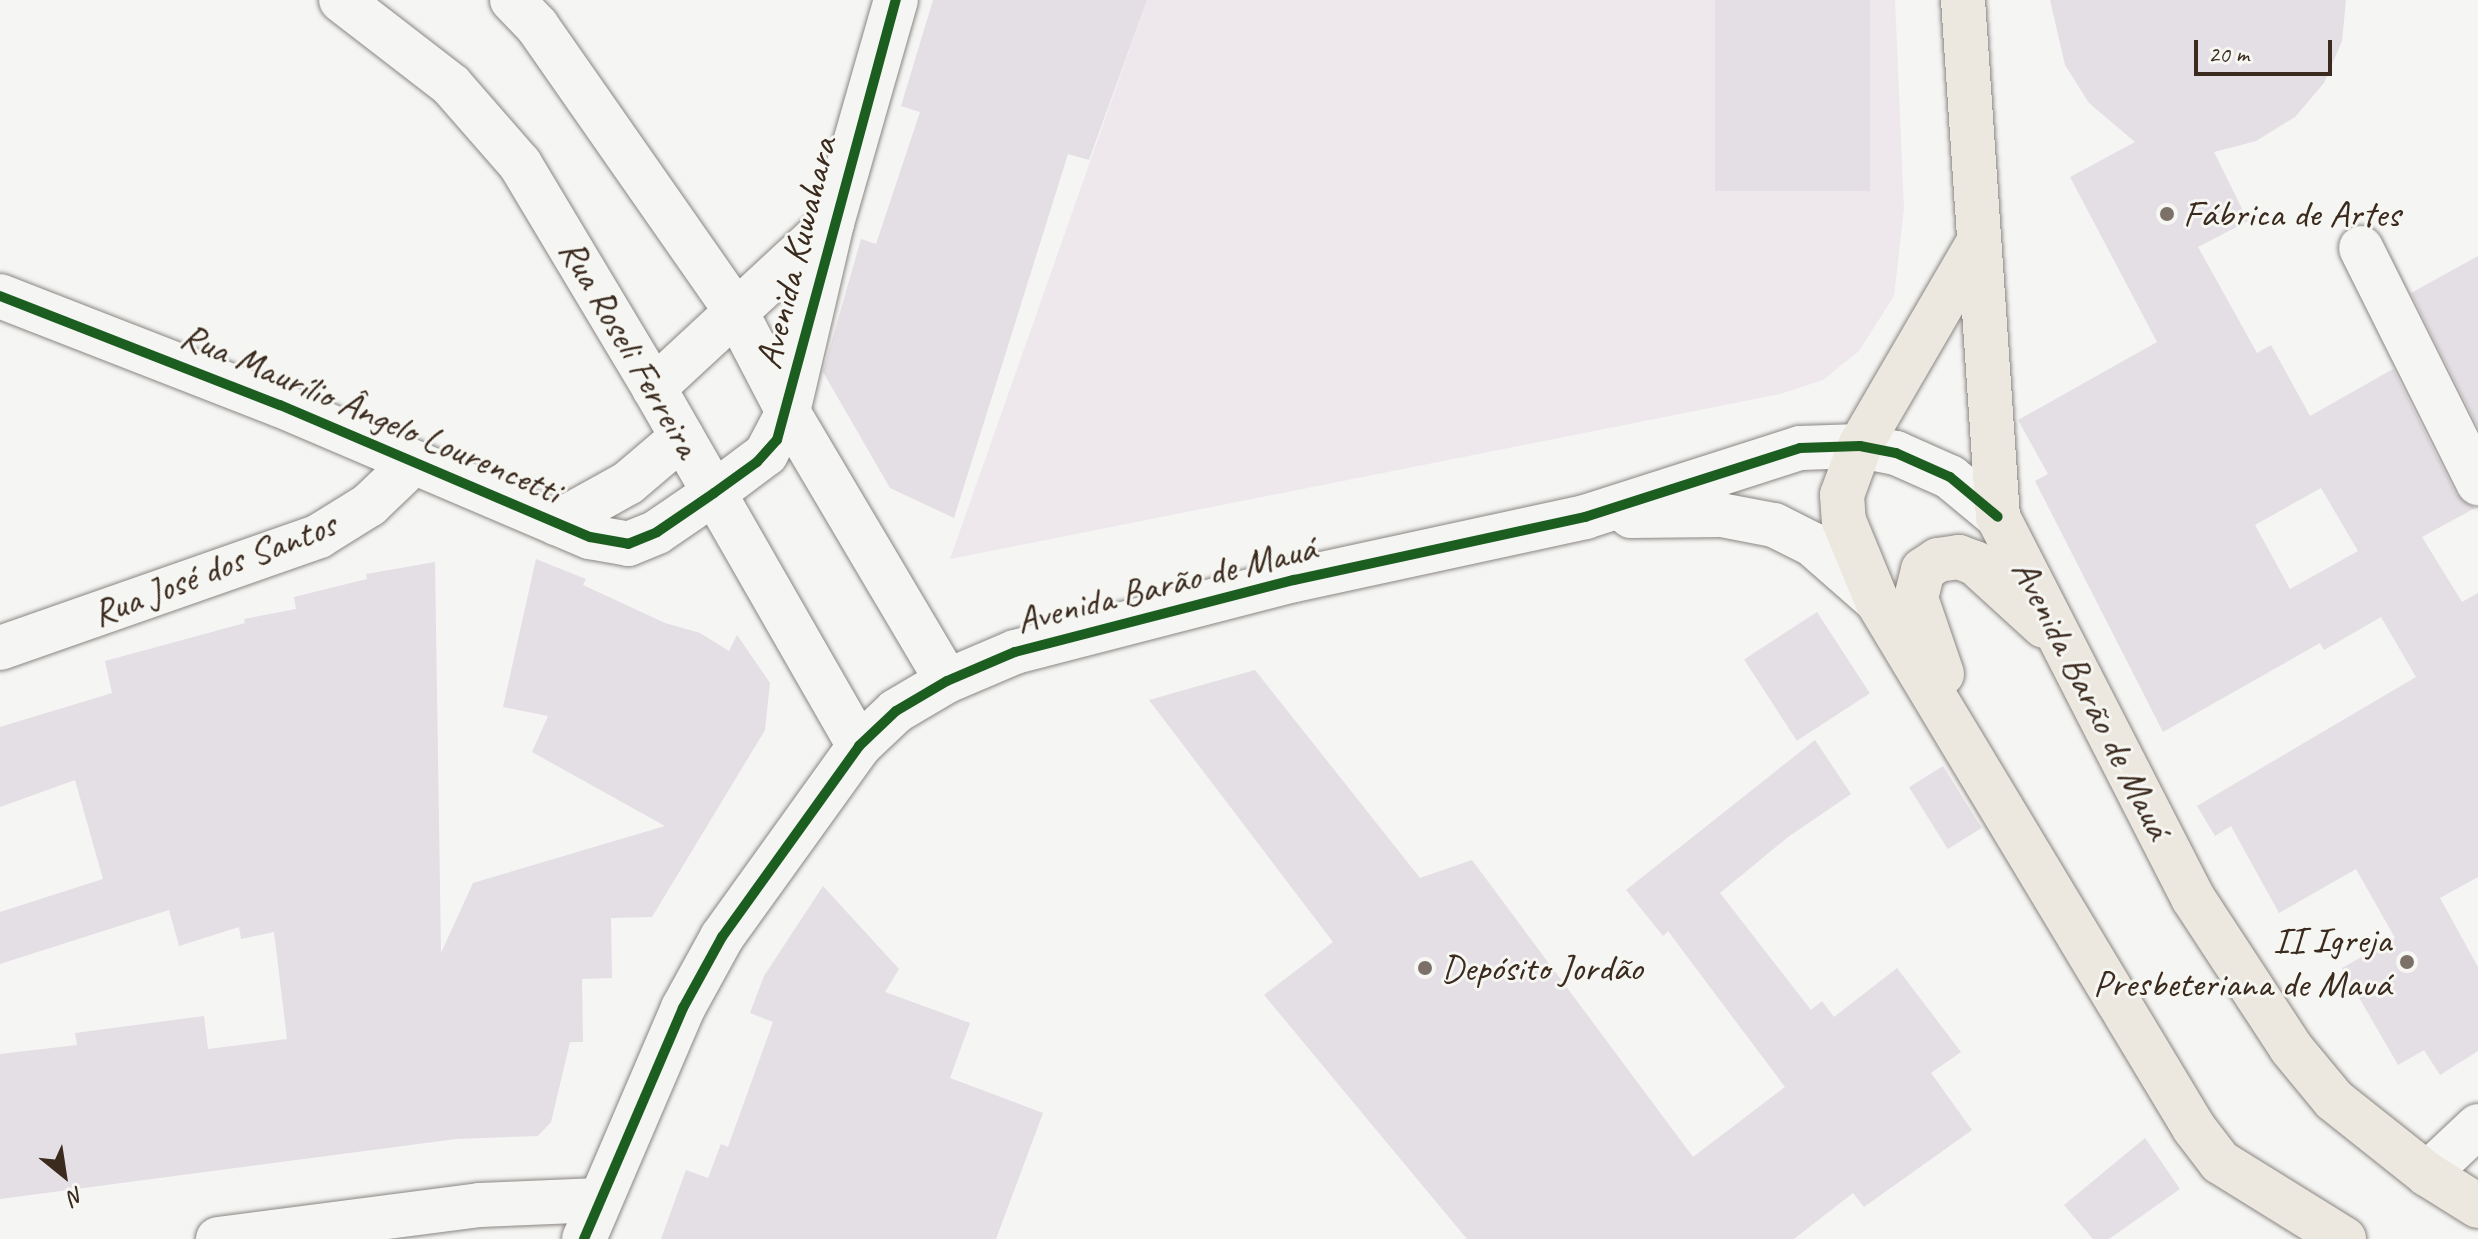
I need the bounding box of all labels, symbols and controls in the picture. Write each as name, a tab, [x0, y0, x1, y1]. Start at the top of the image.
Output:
scale bar	[2198, 24, 2336, 74]
text: 20 m	[2208, 39, 2249, 69]
street label: Avenida Kuwahara	[745, 133, 847, 373]
place label: Fábrica de Artes	[2183, 191, 2400, 237]
marker: Fábrica de Artes	[2158, 205, 2176, 223]
street label: Rua Roseli Ferreira	[549, 230, 711, 466]
street label: Rua Maurílio Ângelo Lourencetti	[174, 312, 568, 514]
street label: Rua José dos Santos	[85, 501, 343, 637]
street label: Avenida Barão de Mauá	[1011, 525, 1321, 643]
street label: Avenida Barão de Mauá	[2002, 551, 2182, 847]
place label: II Igreja Presbeteriana de Mauá	[2092, 917, 2391, 1006]
place label: Depósito Jordão	[1441, 945, 1642, 991]
marker: II Igreja Presbeteriana de Mauá	[2398, 953, 2416, 971]
marker: Depósito Jordão	[1416, 959, 1434, 977]
north arrow	[24, 1135, 104, 1215]
text: N	[63, 1180, 89, 1211]

